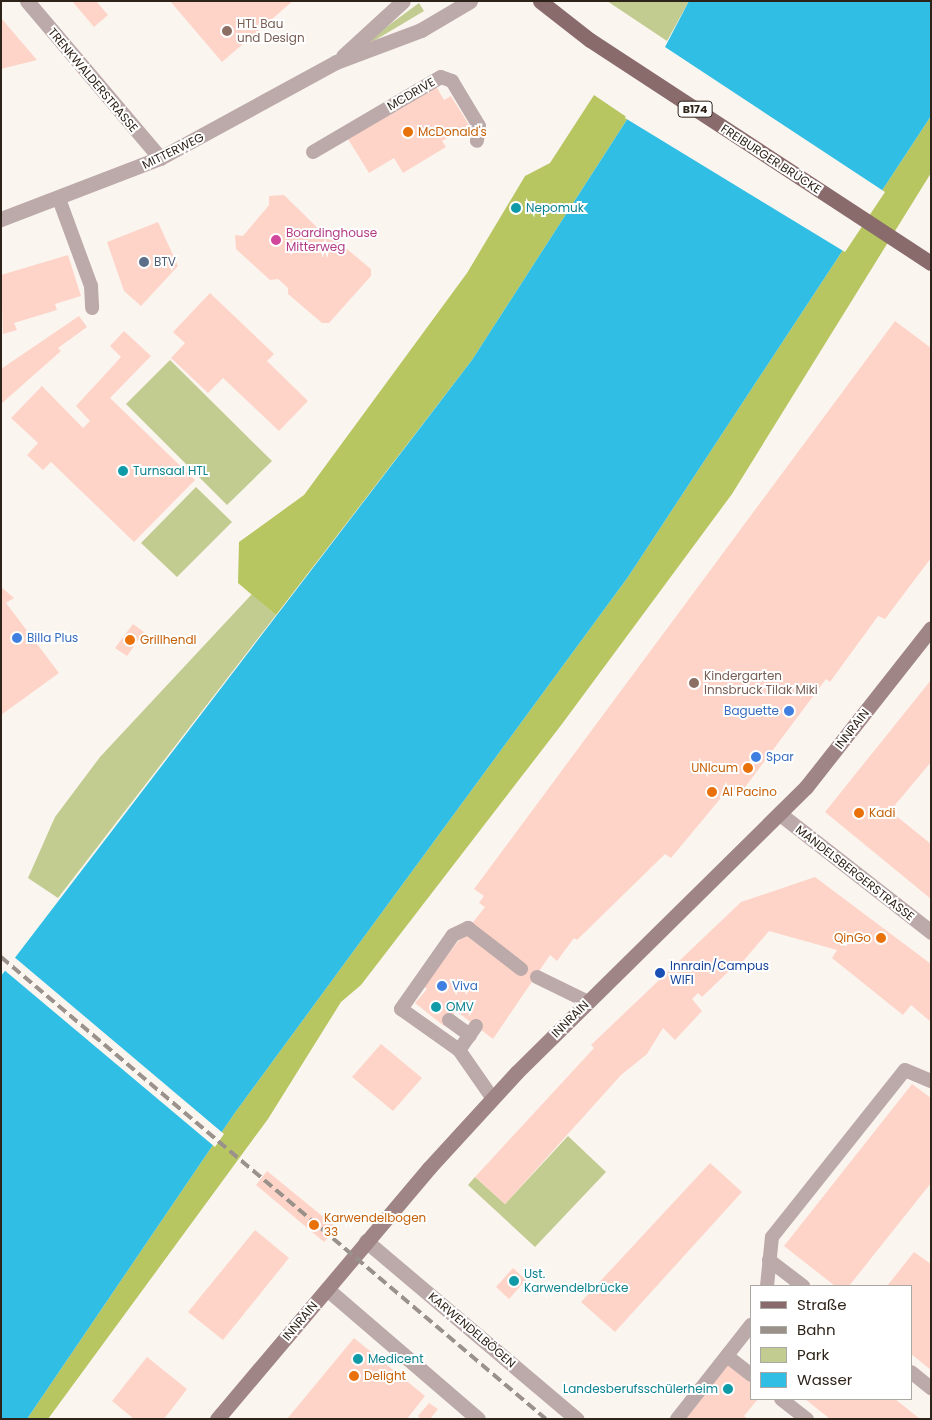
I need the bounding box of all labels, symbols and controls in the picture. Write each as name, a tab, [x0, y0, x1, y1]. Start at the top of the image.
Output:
place label: HTL Bau und Design	[237, 17, 305, 45]
street label: TRENKWALDERSTRASSE	[45, 25, 141, 135]
marker: HTL Bau und Design	[221, 25, 233, 37]
street label: MCDRIVE	[385, 75, 437, 113]
road number: B174	[678, 100, 712, 118]
street label: FREIBURGER BRÜCKE	[718, 121, 824, 197]
place label: McDonald's	[418, 125, 487, 139]
marker: McDonald's	[402, 126, 414, 138]
street label: MITTERWEG	[140, 130, 206, 172]
place label: Nepomuk	[526, 201, 584, 215]
marker: Nepomuk	[510, 202, 522, 214]
place label: Boardinghouse Mitterweg	[286, 226, 377, 254]
marker: Boardinghouse Mitterweg	[270, 234, 282, 246]
place label: BTV	[154, 255, 176, 269]
marker: BTV	[138, 256, 150, 268]
place label: Turnsaal HTL	[133, 464, 208, 478]
marker: Turnsaal HTL	[117, 465, 129, 477]
place label: Billa Plus	[27, 631, 78, 645]
marker: Billa Plus	[11, 632, 23, 644]
place label: Grillhendl	[140, 633, 197, 647]
marker: Grillhendl	[124, 634, 136, 646]
place label: Kindergarten Innsbruck Tilak Miki	[704, 669, 818, 697]
marker: Kindergarten Innsbruck Tilak Miki	[688, 677, 700, 689]
place label: Baguette	[724, 704, 779, 718]
marker: Baguette	[783, 705, 795, 717]
street label: INNRAIN	[832, 706, 872, 752]
place label: Spar	[766, 750, 794, 764]
marker: Spar	[750, 751, 762, 763]
place label: UNIcum	[691, 761, 738, 775]
marker: UNIcum	[742, 762, 754, 774]
place label: Al Pacino	[722, 785, 777, 799]
marker: Al Pacino	[706, 786, 718, 798]
place label: Kadi	[869, 806, 895, 820]
marker: Kadi	[853, 807, 865, 819]
street label: MANDELSBERGERSTRASSE	[793, 822, 917, 924]
place label: QinGo	[834, 931, 871, 945]
marker: QinGo	[875, 932, 887, 944]
place label: Innrain/Campus WIFI	[670, 959, 769, 987]
marker: Innrain/Campus WIFI	[654, 967, 666, 979]
place label: Viva	[452, 979, 478, 993]
marker: Viva	[436, 980, 448, 992]
street label: INNRAIN	[548, 997, 592, 1041]
place label: OMV	[446, 1000, 474, 1014]
marker: OMV	[430, 1001, 442, 1013]
place label: Karwendelbogen 33	[324, 1211, 426, 1239]
marker: Karwendelbogen 33	[308, 1219, 320, 1231]
place label: Ust. Karwendelbrücke	[524, 1267, 628, 1295]
marker: Ust. Karwendelbrücke	[508, 1275, 520, 1287]
legend	[750, 1285, 912, 1400]
street label: KARWENDELBÖGEN	[425, 1289, 519, 1371]
text: Straße	[797, 1294, 847, 1315]
street label: INNRAIN	[280, 1299, 320, 1343]
text: Bahn	[797, 1319, 836, 1340]
text: Park	[797, 1344, 829, 1365]
place label: Medicent	[368, 1352, 424, 1366]
marker: Medicent	[352, 1353, 364, 1365]
place label: Delight	[364, 1369, 406, 1383]
text: Wasser	[797, 1369, 852, 1390]
marker: Delight	[348, 1370, 360, 1382]
place label: Landesberufsschülerheim	[563, 1382, 718, 1396]
marker: Landesberufsschülerheim	[722, 1383, 734, 1395]

